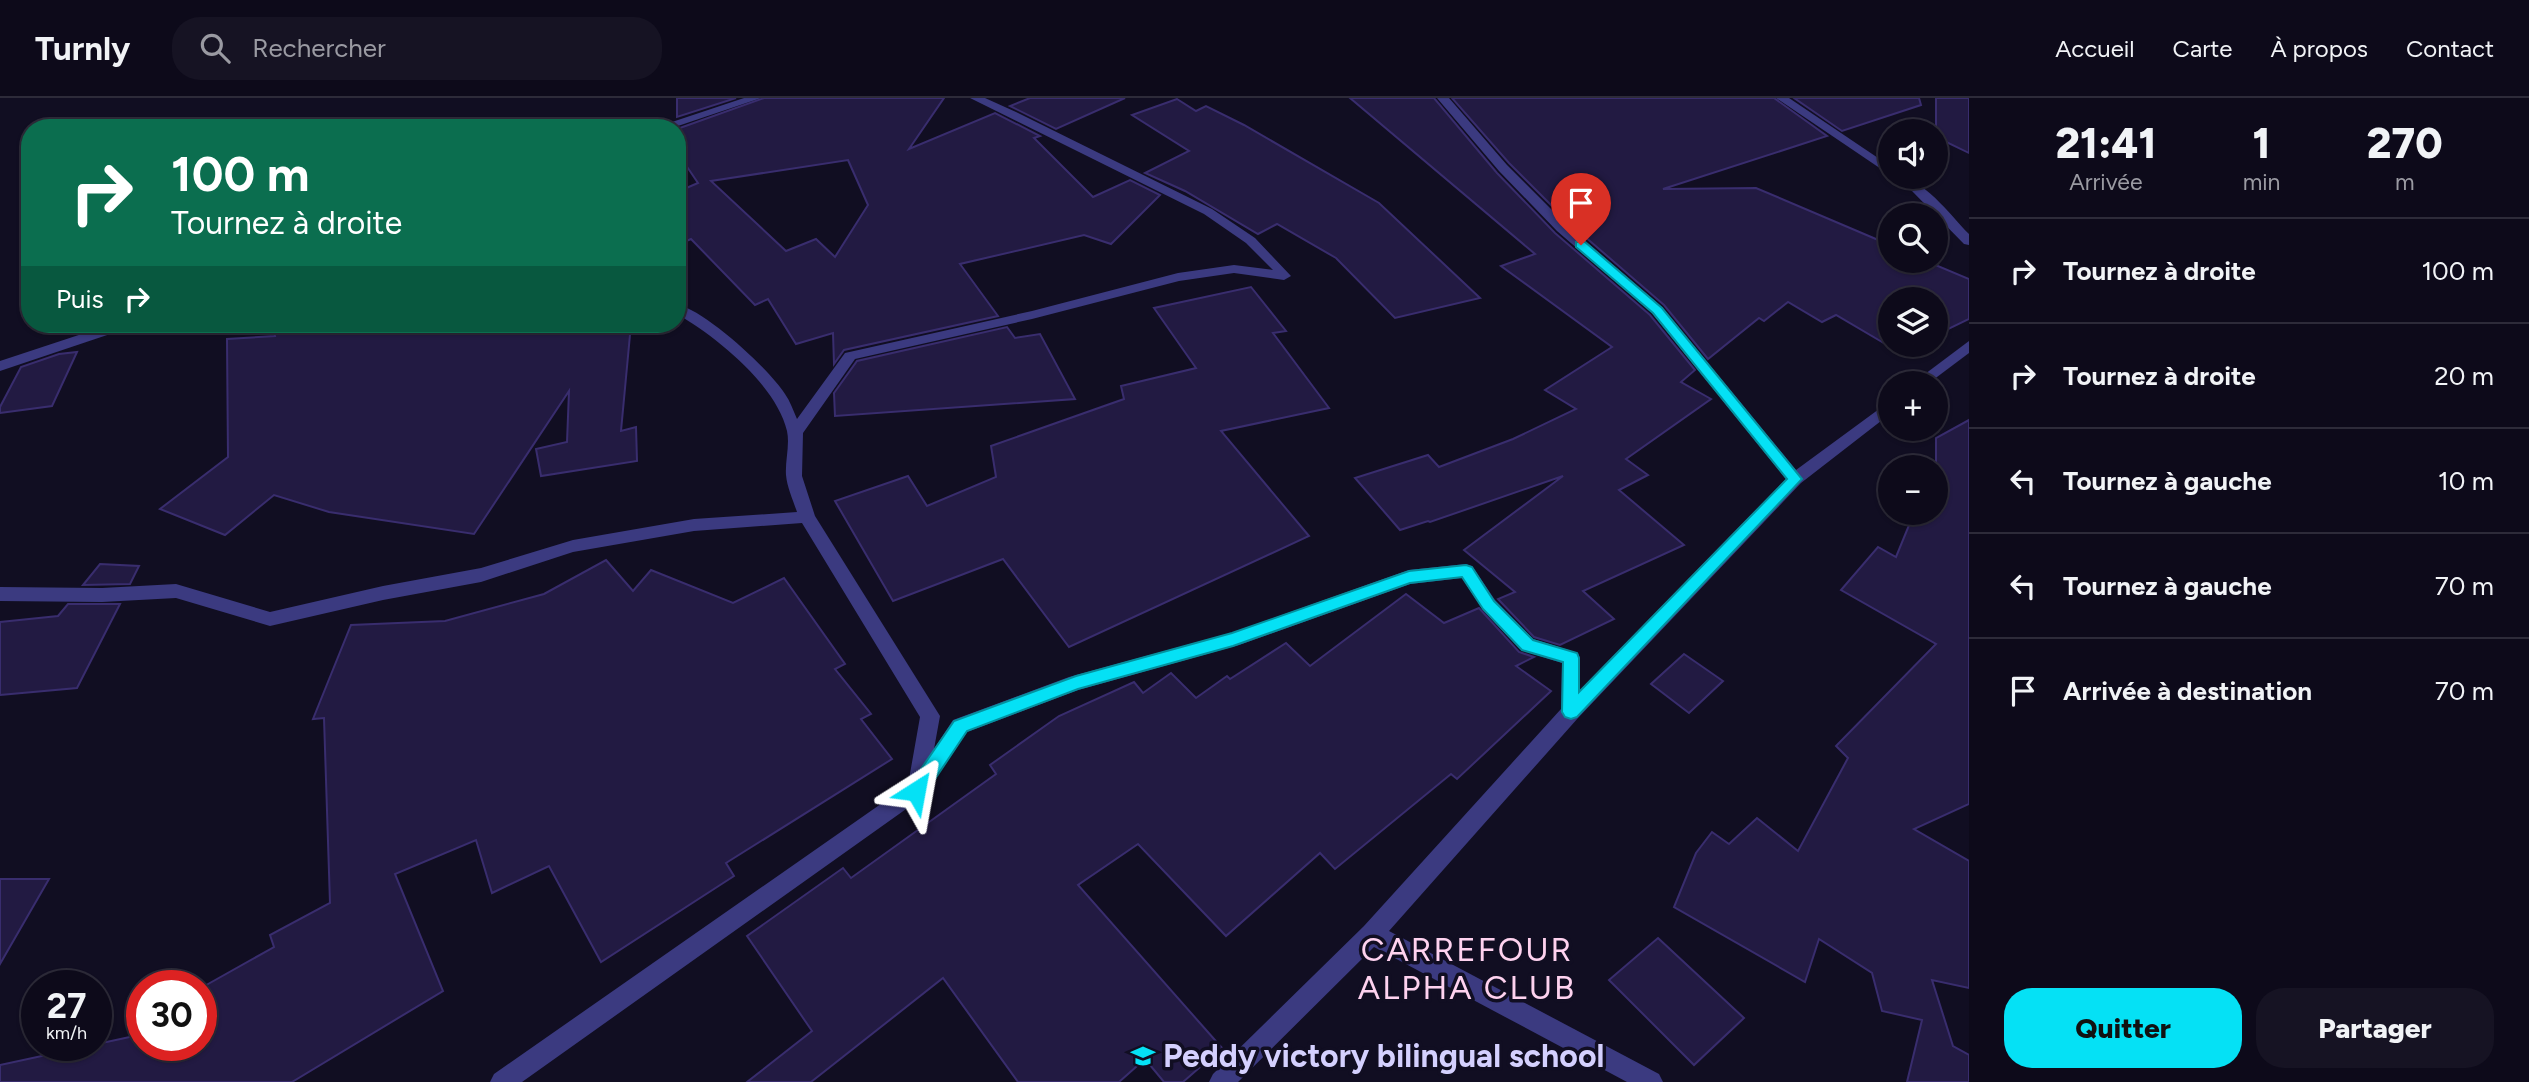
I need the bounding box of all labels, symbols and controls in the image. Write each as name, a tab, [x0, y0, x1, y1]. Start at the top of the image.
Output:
search box	[172, 17, 662, 80]
text: Turnly	[35, 29, 130, 68]
icon: search	[196, 29, 234, 67]
text: Rechercher	[252, 32, 386, 64]
text: Accueil	[2055, 34, 2135, 63]
text: Carte	[2173, 34, 2232, 63]
text: À propos	[2270, 34, 2368, 63]
text: Contact	[2406, 34, 2494, 63]
text: 21:41	[2055, 118, 2156, 169]
text: 1	[2253, 118, 2271, 169]
text: 270	[2367, 118, 2443, 169]
map controls	[1878, 119, 1948, 525]
button: sound	[1878, 119, 1948, 189]
text: 100 m	[171, 144, 310, 203]
icon: right	[56, 147, 147, 238]
text: Arrivée	[2069, 168, 2142, 196]
text: min	[2243, 168, 2280, 196]
text: m	[2395, 168, 2414, 196]
pin	[1551, 173, 1611, 245]
icon: arrive	[1562, 184, 1600, 222]
button: search	[1878, 203, 1948, 273]
text: Tournez à droite	[171, 204, 402, 242]
icon: right	[2004, 252, 2042, 290]
text: Tournez à droite	[2063, 255, 2256, 287]
text: 100 m	[2421, 255, 2494, 287]
icon: right	[118, 280, 156, 318]
text: Puis	[56, 283, 104, 315]
button: layers	[1878, 287, 1948, 357]
icon: right	[2004, 357, 2042, 395]
text: Tournez à droite	[2063, 360, 2256, 392]
text: 20 m	[2434, 360, 2494, 392]
button: +	[1878, 371, 1948, 441]
button: −	[1878, 455, 1948, 525]
icon: left	[2004, 462, 2042, 500]
text: Tournez à gauche	[2063, 465, 2272, 497]
text: 10 m	[2438, 465, 2494, 497]
icon: left	[2004, 567, 2042, 605]
text: Tournez à gauche	[2063, 570, 2272, 602]
text: 70 m	[2435, 570, 2494, 602]
icon: arrive	[2004, 672, 2042, 710]
text: Arrivée à destination	[2063, 675, 2312, 707]
text: 70 m	[2435, 675, 2494, 707]
position arrow	[879, 754, 953, 828]
district label: CARREFOUR ALPHA CLUB	[1358, 930, 1576, 1007]
speed limit sign: 30	[126, 970, 217, 1061]
text: 27	[47, 985, 86, 1027]
button: Quitter	[2004, 988, 2242, 1068]
button: Partager	[2256, 988, 2494, 1068]
text: km/h	[46, 1022, 87, 1044]
place label: Peddy victory bilingual school	[1163, 1037, 1604, 1075]
school or university icon: Peddy victory bilingual school	[1129, 1042, 1157, 1070]

